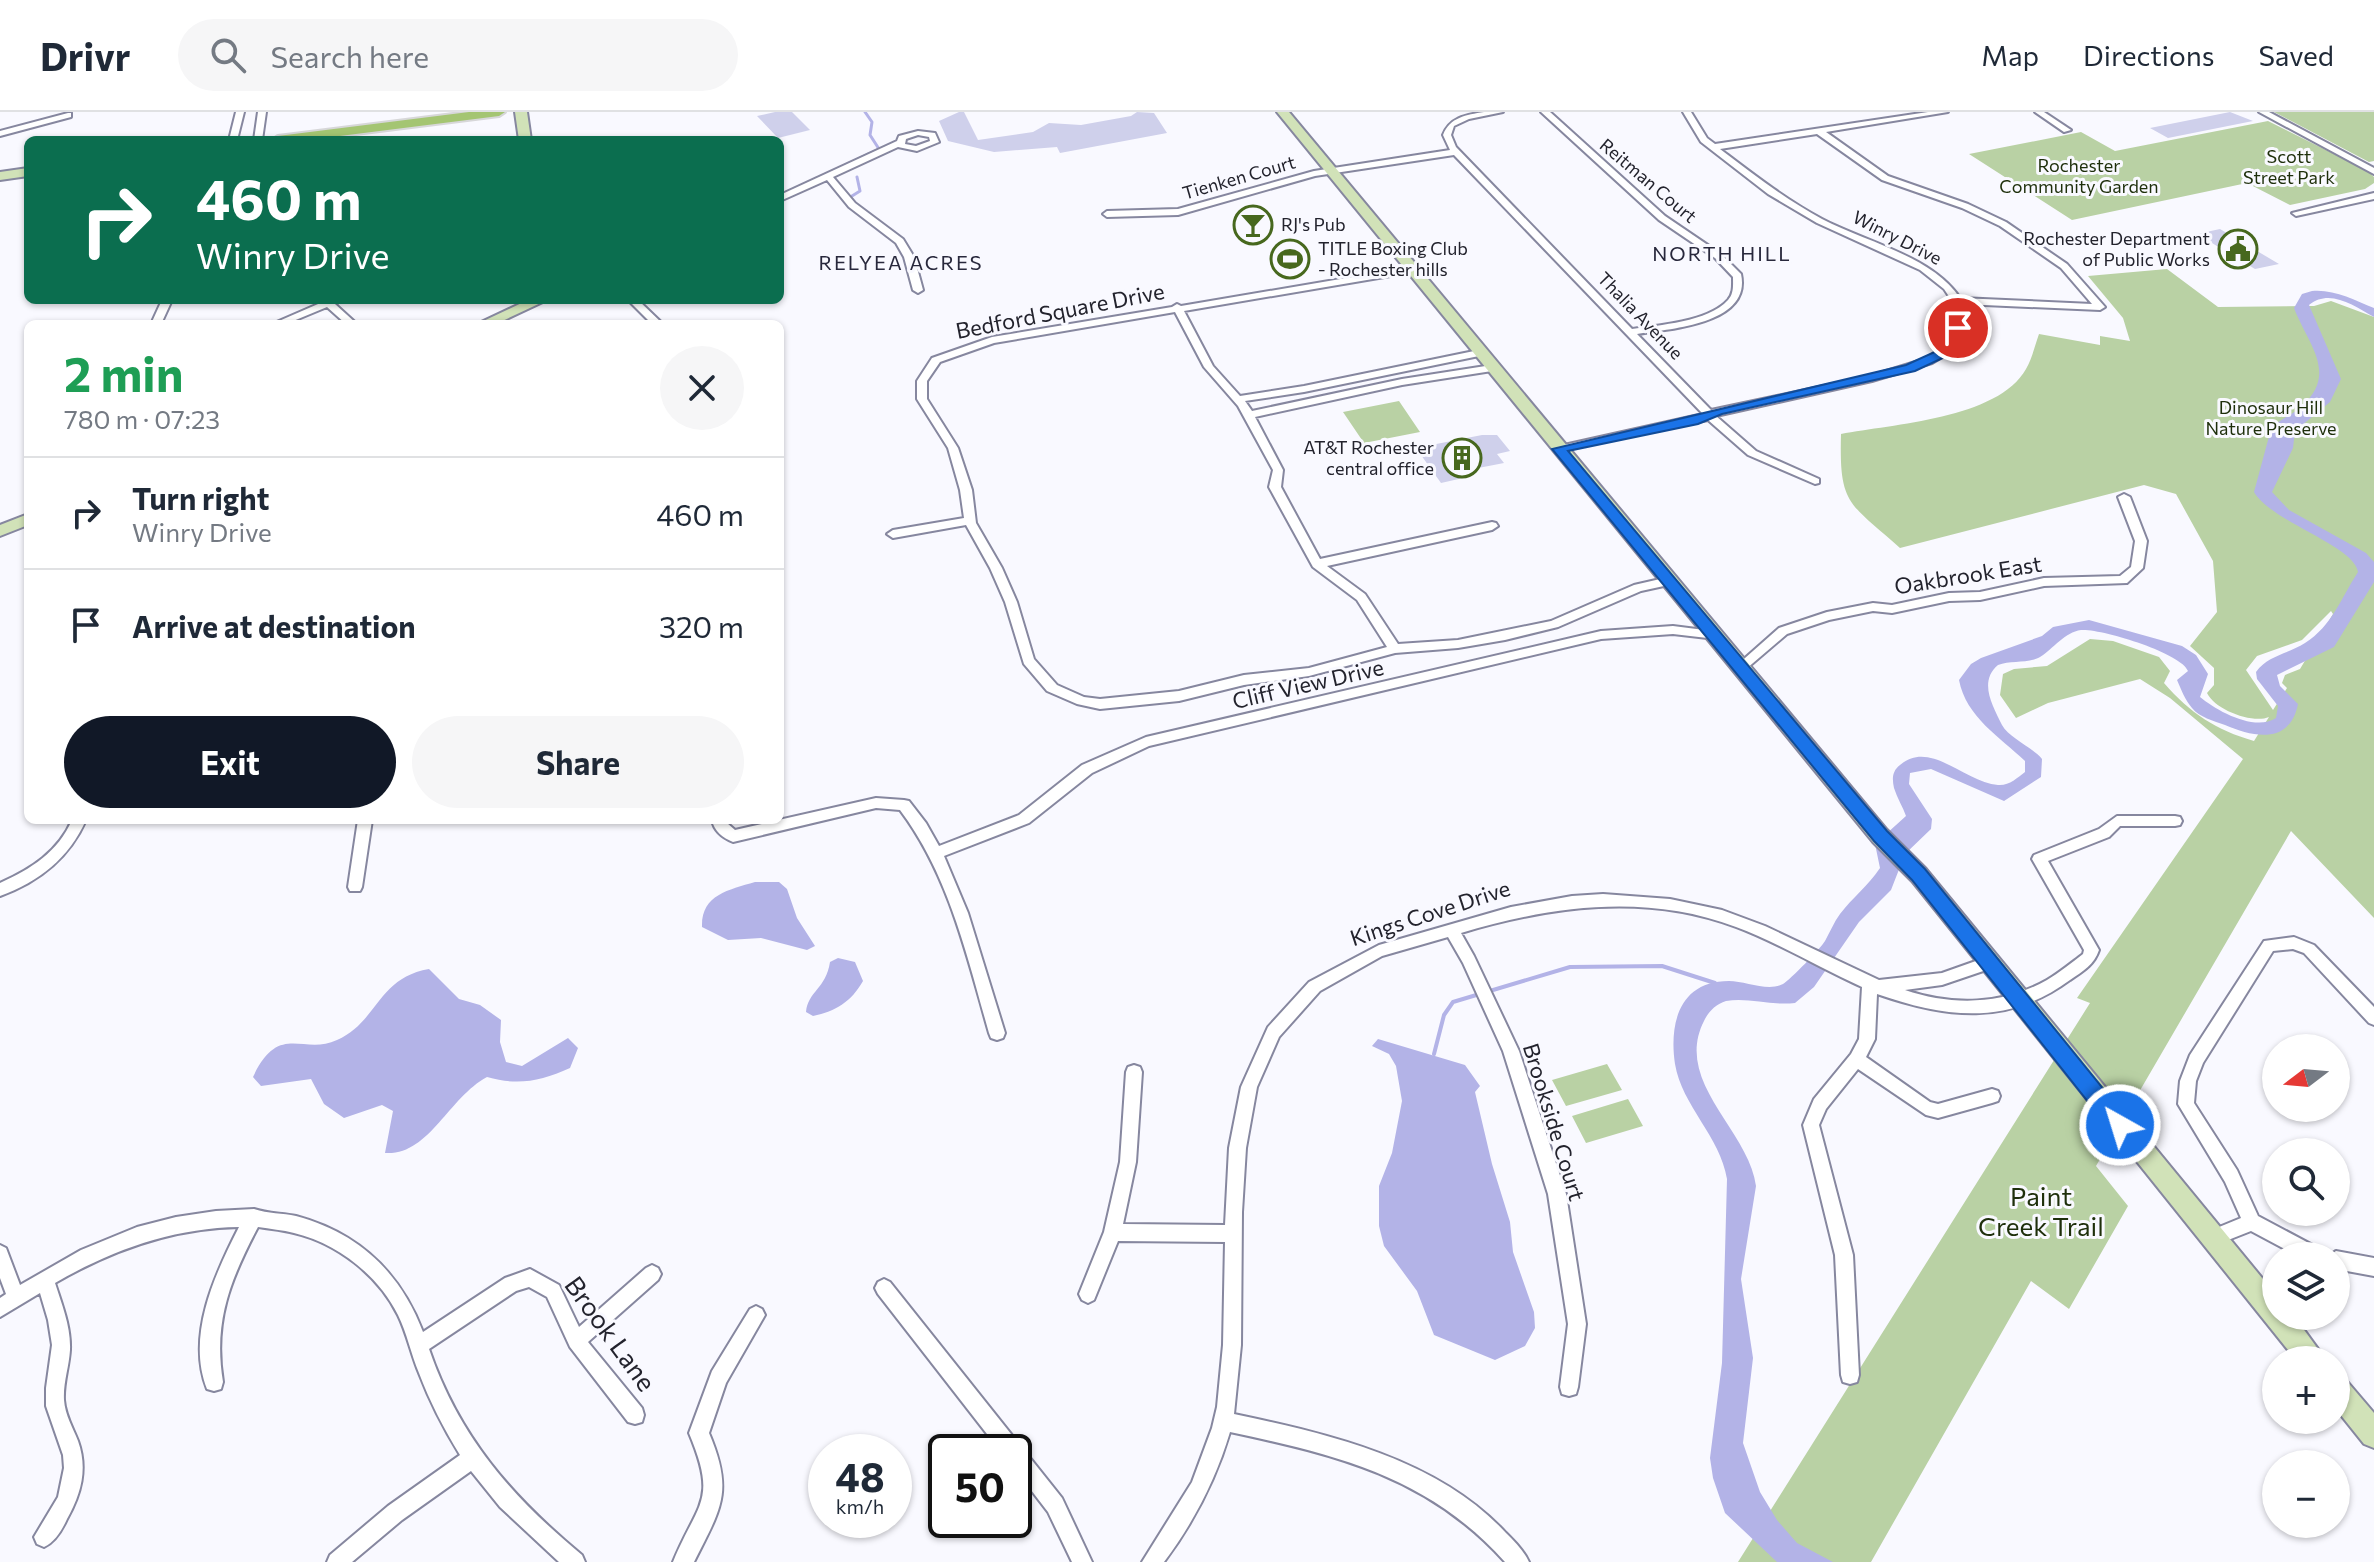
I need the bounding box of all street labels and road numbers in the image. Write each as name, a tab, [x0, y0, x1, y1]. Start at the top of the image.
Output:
street label: Reitman Court	[1596, 133, 1702, 227]
street label: Tienken Court	[1180, 150, 1298, 204]
street label: Winry Drive	[1849, 205, 1946, 269]
street label: Thalia Avenue	[1593, 267, 1688, 364]
street label: Bedford Square Drive	[953, 277, 1167, 344]
street label: Oakbrook East	[1892, 550, 2044, 599]
street label: Cliff View Drive	[1230, 653, 1386, 714]
street label: Kings Cove Drive	[1346, 874, 1513, 951]
street label: Brookside Court	[1518, 1040, 1591, 1204]
street label: Brook Lane	[559, 1270, 663, 1396]

